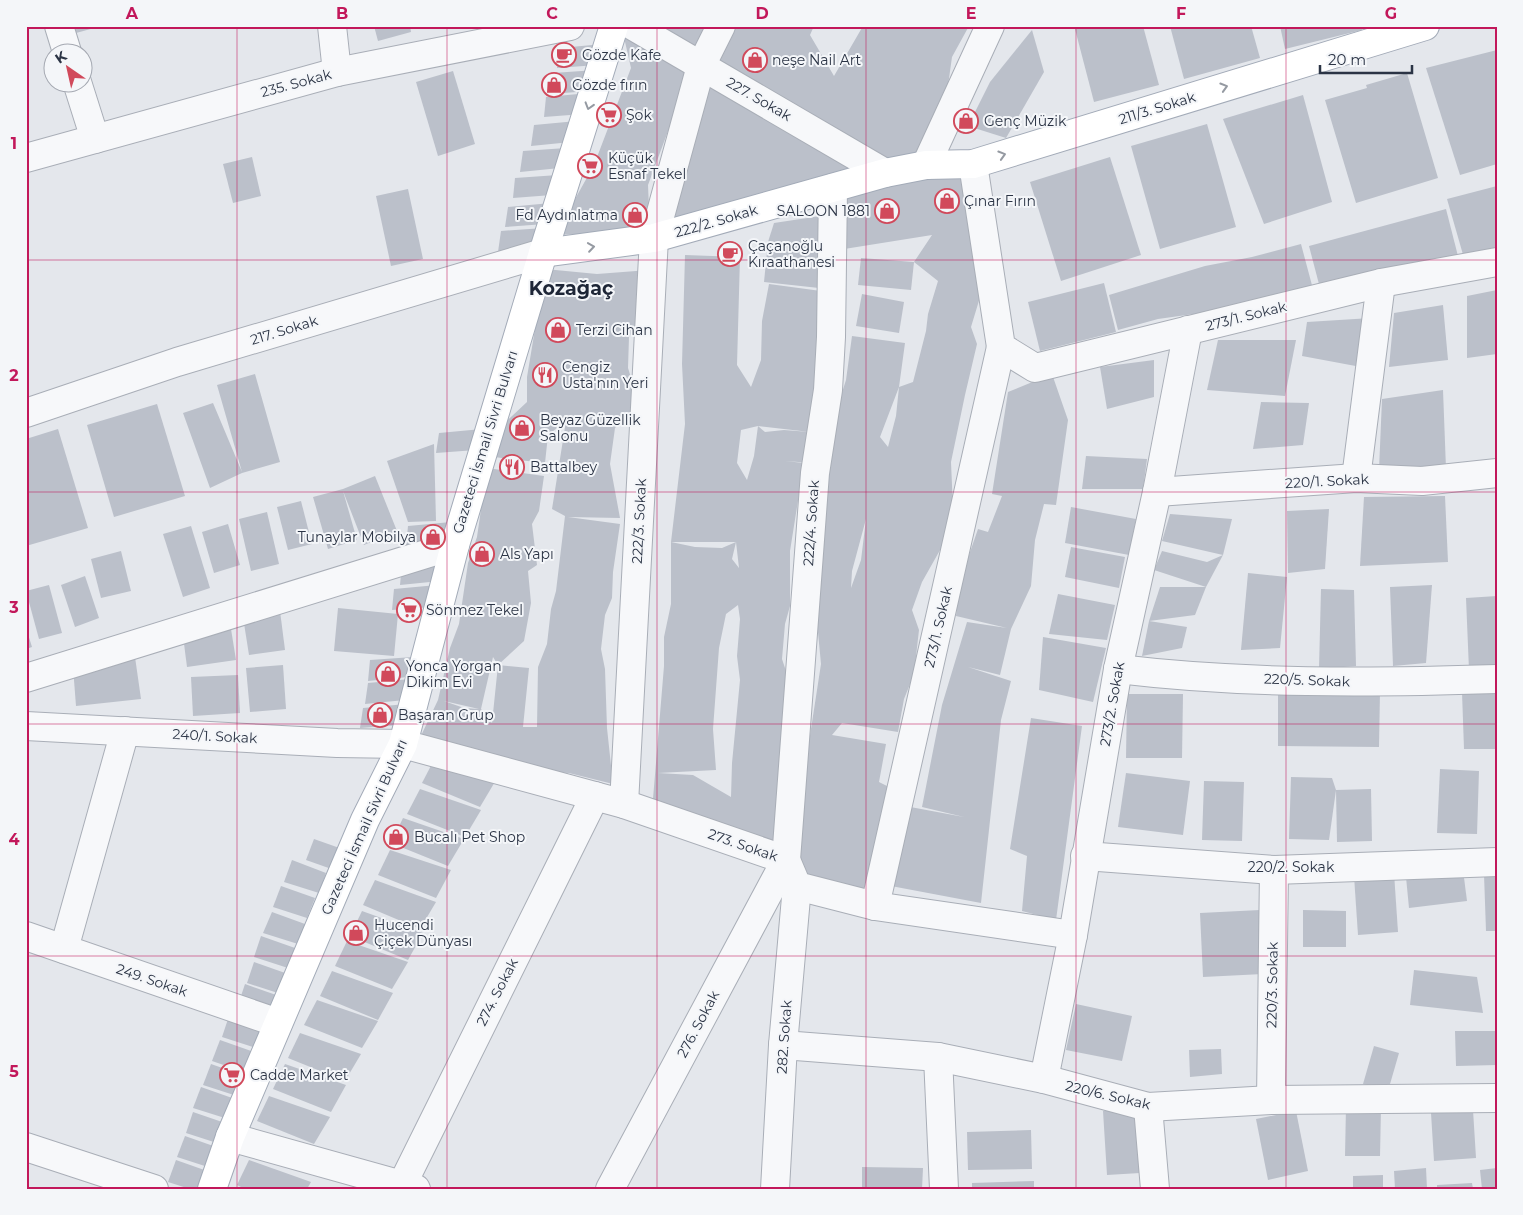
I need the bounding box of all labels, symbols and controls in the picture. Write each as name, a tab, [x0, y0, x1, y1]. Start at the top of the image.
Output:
text: A	[125, 4, 139, 23]
text: B	[336, 4, 348, 23]
text: C	[546, 4, 558, 23]
text: D	[755, 4, 769, 23]
text: E	[966, 4, 976, 23]
text: F	[1176, 4, 1186, 23]
text: G	[1385, 4, 1397, 23]
north arrow	[42, 42, 92, 92]
cafe icon: Gözde Kafe	[551, 42, 577, 68]
scale bar	[1320, 42, 1413, 74]
place label: Gözde Kafe	[582, 46, 661, 64]
text: K	[51, 47, 71, 68]
shop icon: neşe Nail Art	[742, 47, 768, 73]
text: 20 m	[1328, 50, 1366, 69]
place label: neşe Nail Art	[772, 51, 862, 69]
street label: 235. Sokak	[259, 65, 334, 101]
shop icon: Gözde fırın	[541, 72, 567, 98]
street label: 227. Sokak	[723, 73, 795, 125]
place label: Gözde fırın	[572, 76, 647, 94]
one-way arrow	[1220, 83, 1228, 93]
street label: 211/3. Sokak	[1116, 88, 1198, 128]
one-way arrow	[584, 102, 594, 110]
supermarket icon: Şok	[596, 102, 622, 128]
place label: Şok	[626, 106, 652, 124]
shop icon: Genç Müzik	[953, 108, 979, 134]
place label: Genç Müzik	[984, 112, 1067, 130]
text: 1	[11, 134, 17, 153]
place label: Küçük Esnaf Tekel	[608, 149, 686, 183]
one-way arrow	[997, 150, 1006, 160]
supermarket icon: Küçük Esnaf Tekel	[577, 153, 603, 179]
shop icon: Çınar Fırın	[934, 188, 960, 214]
place label: Çınar Fırın	[964, 192, 1036, 210]
shop icon: SALOON 1881	[874, 198, 900, 224]
street label: 222/2. Sokak	[672, 200, 760, 241]
shop icon: Fd Aydınlatma	[622, 202, 648, 228]
place label: SALOON 1881	[777, 202, 870, 220]
place label: Fd Aydınlatma	[516, 206, 618, 224]
place label: Çaçanoğlu Kıraathanesi	[748, 237, 835, 271]
cafe icon: Çaçanoğlu Kıraathanesi	[717, 241, 743, 267]
one-way arrow	[587, 242, 595, 252]
district label: Kozağaç	[529, 277, 613, 300]
street label: 273/1. Sokak	[1204, 297, 1289, 335]
street label: 217. Sokak	[248, 311, 320, 349]
shop icon: Terzi Cihan	[545, 317, 571, 343]
place label: Terzi Cihan	[576, 321, 653, 339]
street label: Gazeteci İsmail Sivri Bulvarı	[449, 348, 521, 536]
place label: Cengiz Usta'nın Yeri	[562, 358, 649, 392]
restaurant icon: Cengiz Usta'nın Yeri	[532, 362, 558, 388]
text: 2	[9, 366, 19, 385]
place label: Beyaz Güzellik Salonu	[540, 411, 641, 445]
shop icon: Beyaz Güzellik Salonu	[509, 415, 535, 441]
restaurant icon: Battalbey	[499, 454, 525, 480]
place label: Battalbey	[530, 458, 598, 476]
street label: 220/1. Sokak	[1285, 470, 1370, 492]
street label: 222/3. Sokak	[628, 477, 650, 564]
street label: 222/4. Sokak	[799, 479, 823, 567]
shop icon: Tunaylar Mobilya	[420, 524, 446, 550]
place label: Tunaylar Mobilya	[298, 528, 416, 546]
shop icon: Als Yapı	[469, 541, 495, 567]
place label: Als Yapı	[500, 545, 554, 563]
street label: 273/1. Sokak	[920, 584, 956, 669]
supermarket icon: Sönmez Tekel	[396, 597, 422, 623]
text: 3	[8, 598, 19, 617]
place label: Sönmez Tekel	[426, 601, 523, 619]
place label: Yonca Yorgan Dikim Evi	[406, 657, 502, 691]
street label: 273/2. Sokak	[1096, 660, 1128, 748]
shop icon: Yonca Yorgan Dikim Evi	[375, 661, 401, 687]
street label: 220/5. Sokak	[1264, 669, 1351, 691]
shop icon: Başaran Grup	[367, 702, 393, 728]
place label: Başaran Grup	[398, 706, 494, 724]
street label: 240/1. Sokak	[172, 725, 259, 747]
street label: Gazeteci İsmail Sivri Bulvarı	[317, 736, 411, 918]
shop icon: Bucalı Pet Shop	[383, 824, 409, 850]
street label: 273. Sokak	[706, 825, 781, 866]
place label: Bucalı Pet Shop	[414, 828, 525, 846]
text: 4	[8, 830, 20, 849]
street label: 220/2. Sokak	[1248, 858, 1335, 876]
place label: Hucendi Çiçek Dünyası	[374, 916, 472, 950]
shop icon: Hucendi Çiçek Dünyası	[343, 920, 369, 946]
street label: 220/3. Sokak	[1262, 941, 1282, 1028]
street label: 274. Sokak	[472, 955, 522, 1029]
street label: 249. Sokak	[114, 959, 191, 1001]
street label: 276. Sokak	[673, 987, 723, 1061]
street label: 282. Sokak	[772, 999, 796, 1074]
text: 5	[9, 1062, 19, 1081]
supermarket icon: Cadde Market	[219, 1062, 245, 1088]
place label: Cadde Market	[250, 1066, 349, 1084]
street label: 220/6. Sokak	[1064, 1076, 1153, 1114]

